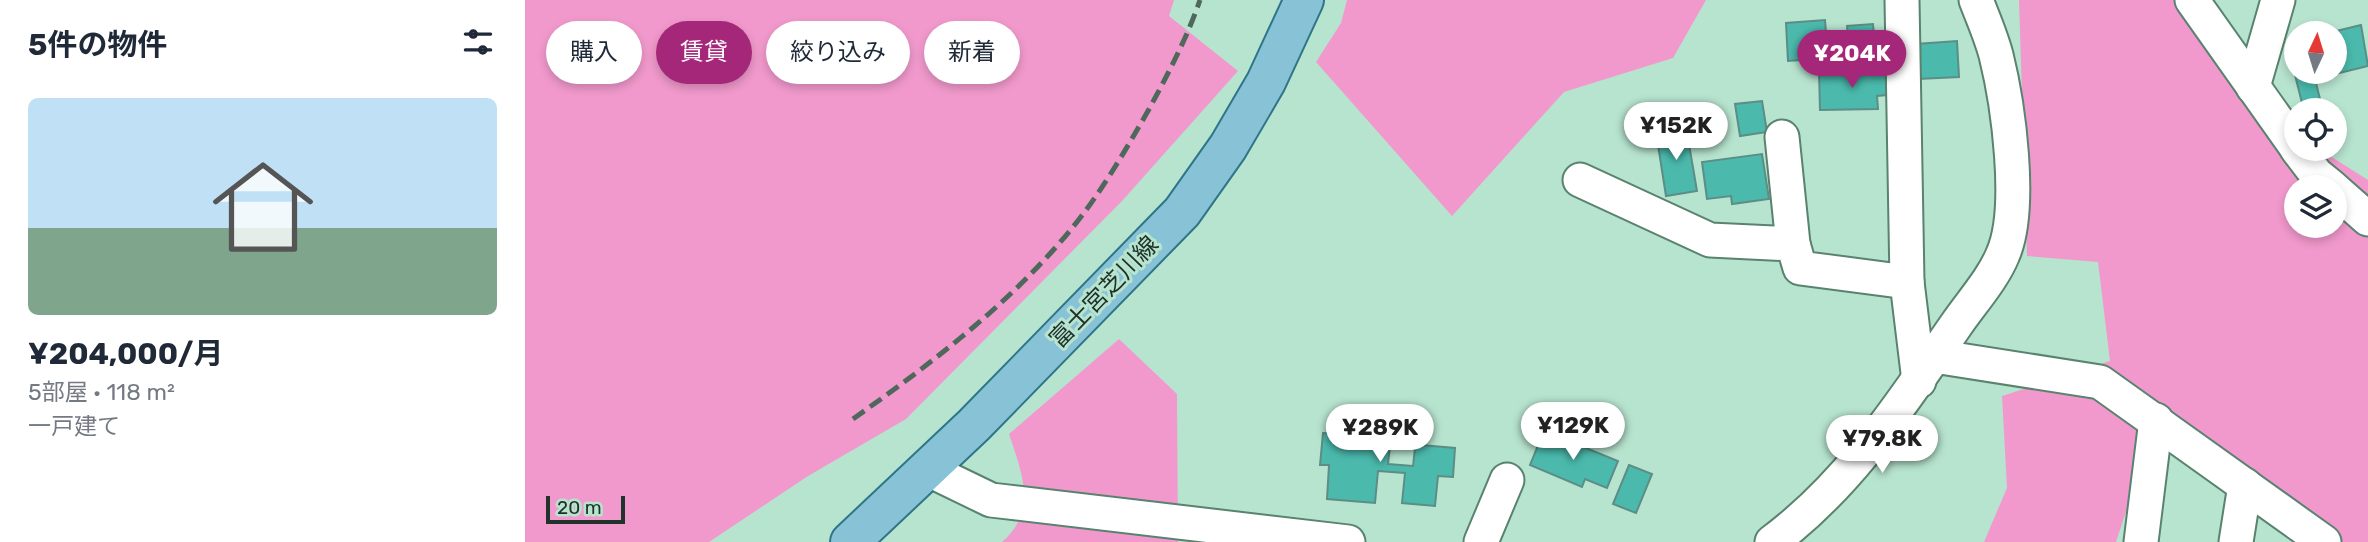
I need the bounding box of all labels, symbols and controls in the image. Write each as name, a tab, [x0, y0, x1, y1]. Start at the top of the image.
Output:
chip: 購入	[546, 21, 642, 84]
chip: 賃貸	[656, 21, 752, 84]
chip: 絞り込み	[766, 21, 910, 84]
chip: 新着	[924, 21, 1020, 84]
north arrow	[2284, 21, 2347, 84]
map controls	[2284, 21, 2347, 238]
icon: filters	[459, 23, 497, 61]
text: 5件の物件	[28, 27, 167, 63]
pin: ¥204K	[1803, 31, 1901, 90]
text: ¥204K	[1813, 39, 1891, 67]
button: locate	[2284, 98, 2347, 161]
pin: ¥152K	[1627, 102, 1725, 162]
text: ¥152K	[1640, 111, 1712, 139]
icon: home	[200, 144, 326, 270]
button: layers	[2284, 175, 2347, 238]
street label: 富士宮芝川線	[1044, 230, 1164, 354]
text: ¥204,000/月	[28, 336, 223, 372]
text: 5部屋 · 118 m²	[28, 378, 175, 406]
pin: ¥129K	[1524, 402, 1622, 462]
pin: ¥289K	[1331, 405, 1429, 464]
text: ¥129K	[1537, 411, 1609, 439]
text: 一戸建て	[28, 412, 120, 440]
text: ¥289K	[1342, 413, 1418, 441]
pin: ¥79.8K	[1825, 416, 1939, 475]
text: ¥79.8K	[1842, 424, 1922, 452]
scale bar	[546, 493, 625, 525]
text: 20 m	[557, 496, 602, 519]

